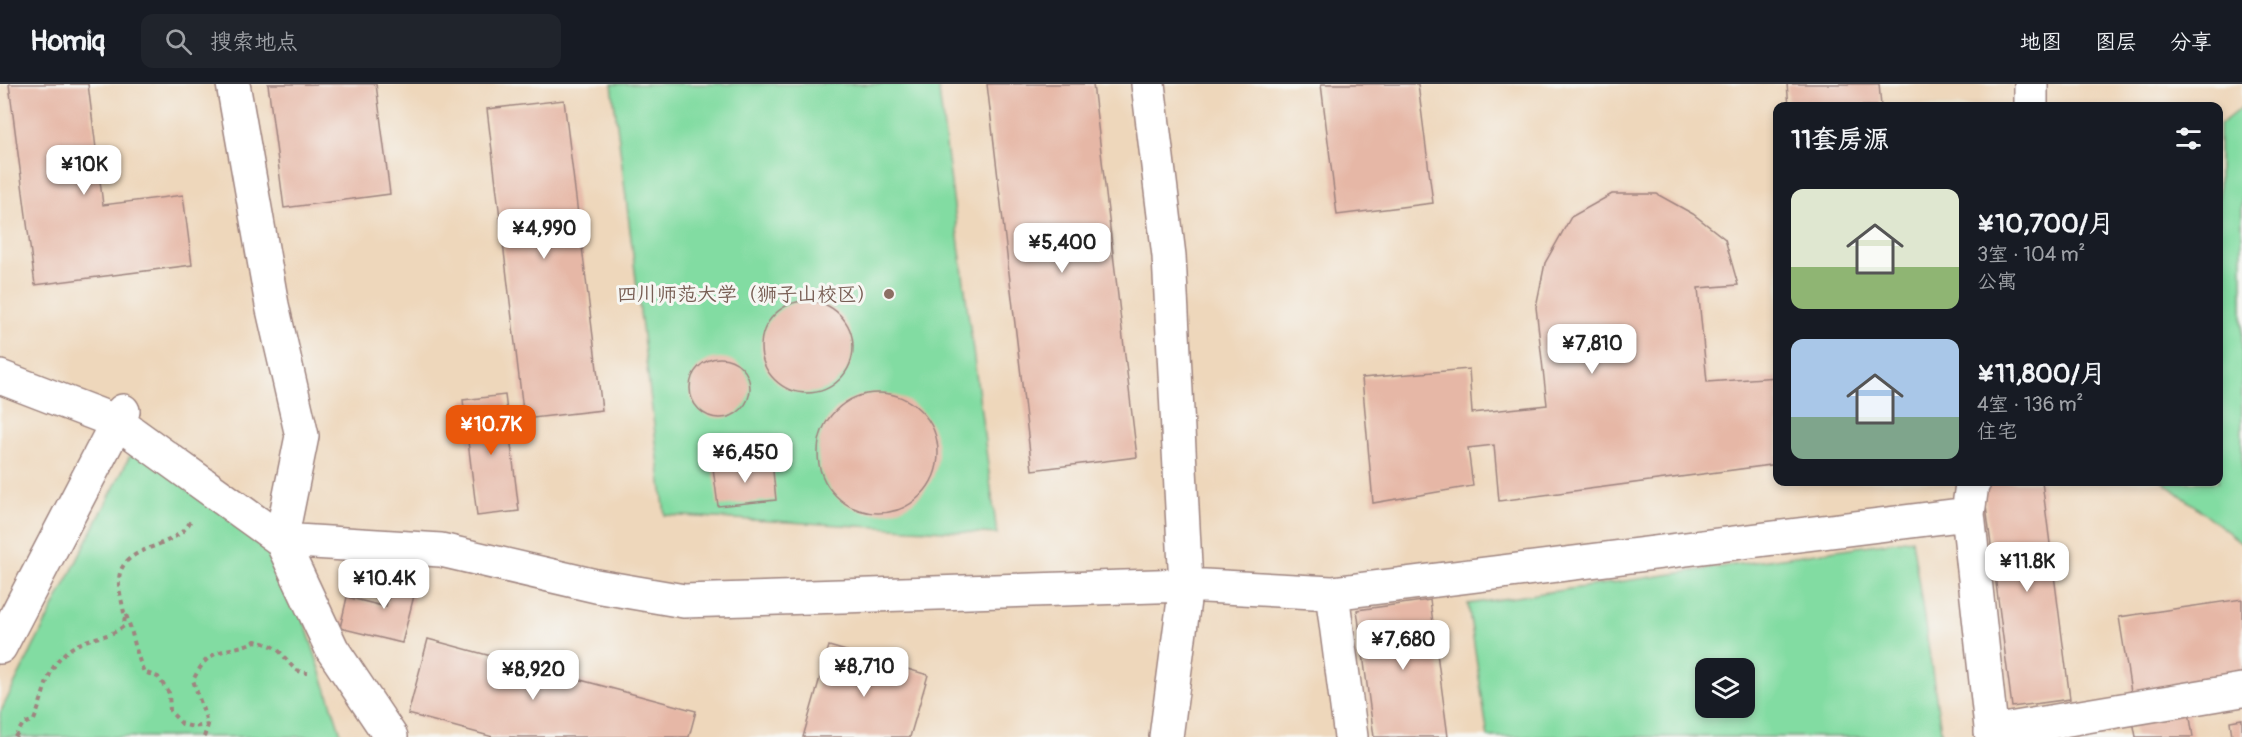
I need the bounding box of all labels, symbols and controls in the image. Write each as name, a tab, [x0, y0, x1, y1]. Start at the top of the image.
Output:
search box	[141, 14, 561, 68]
text: Homiq	[30, 24, 105, 59]
icon: search	[162, 25, 195, 58]
text: 搜索地点	[210, 28, 298, 56]
text: 地图	[2020, 29, 2062, 56]
text: 图层	[2095, 29, 2137, 56]
text: 分享	[2170, 29, 2212, 56]
icon: filters	[2172, 122, 2205, 155]
text: 11套房源	[1791, 124, 1889, 156]
pin: ¥10K	[48, 145, 120, 196]
text: ¥10K	[60, 152, 108, 177]
text: ¥10,700/月	[1977, 208, 2114, 240]
pin: ¥4,990	[495, 209, 593, 260]
icon: home	[1839, 213, 1911, 285]
text: ¥4,990	[512, 216, 576, 241]
pin: ¥5,400	[1013, 223, 1111, 274]
text: ¥5,400	[1028, 230, 1096, 255]
text: 3室 · 104 m²	[1977, 242, 2085, 267]
text: 公寓	[1977, 269, 2017, 294]
place label: 四川师范大学（狮子山校区）	[617, 282, 877, 307]
marker: 四川师范大学（狮子山校区）	[882, 287, 896, 301]
pin: ¥7,810	[1543, 324, 1641, 375]
text: ¥7,810	[1561, 331, 1623, 356]
text: ¥11,800/月	[1977, 358, 2106, 390]
icon: home	[1839, 363, 1911, 435]
text: 4室 · 136 m²	[1977, 392, 2083, 417]
pin: ¥10.7K	[442, 405, 540, 456]
text: ¥10.7K	[460, 412, 522, 437]
text: 住宅	[1977, 419, 2017, 444]
pin: ¥6,450	[696, 433, 794, 484]
text: ¥6,450	[712, 440, 778, 465]
pin: ¥11.8K	[1978, 542, 2076, 593]
text: ¥11.8K	[1999, 549, 2055, 574]
pin: ¥10.4K	[335, 559, 433, 610]
text: ¥10.4K	[352, 566, 416, 591]
pin: ¥7,680	[1354, 620, 1452, 671]
text: ¥7,680	[1371, 627, 1435, 652]
pin: ¥8,710	[815, 647, 913, 698]
pin: ¥8,920	[484, 650, 582, 701]
text: ¥8,710	[833, 654, 895, 679]
text: ¥8,920	[501, 657, 565, 682]
map controls	[1695, 658, 1755, 718]
button: layers	[1695, 658, 1755, 718]

